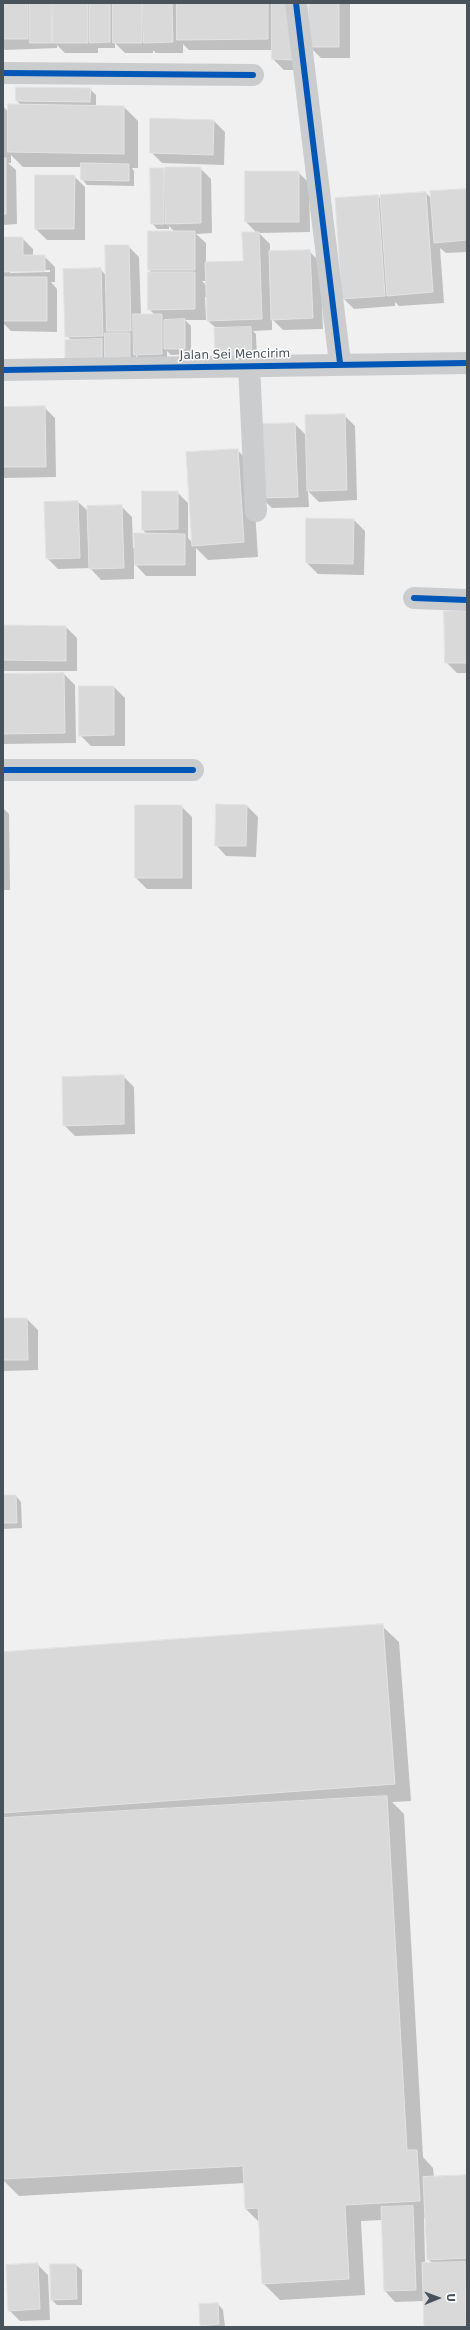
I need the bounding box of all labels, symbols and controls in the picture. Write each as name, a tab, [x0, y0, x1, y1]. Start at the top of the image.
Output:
street label: Jalan Sei Mencirim	[180, 347, 290, 363]
north arrow	[418, 2278, 458, 2318]
text: U	[444, 2293, 457, 2302]

